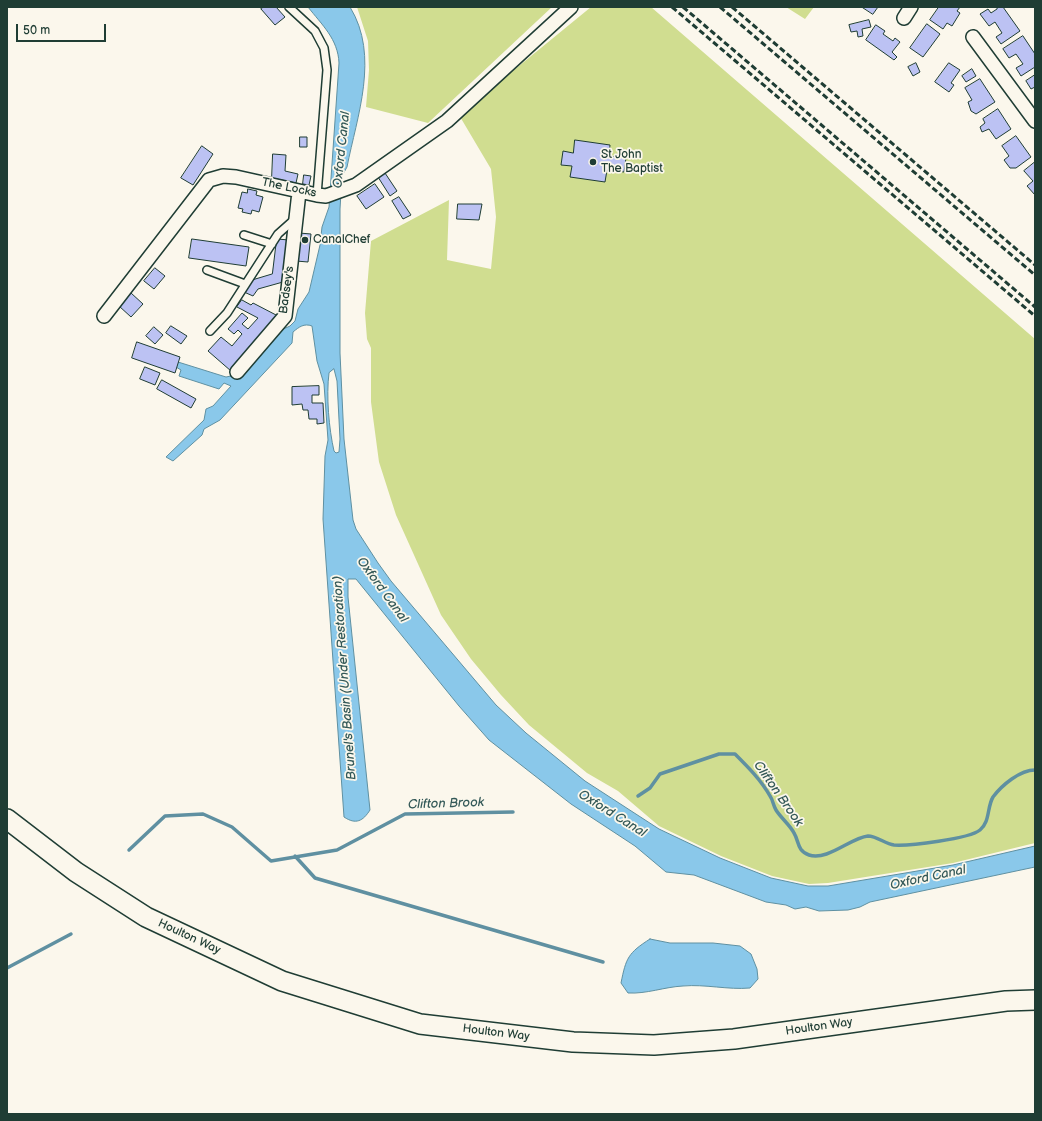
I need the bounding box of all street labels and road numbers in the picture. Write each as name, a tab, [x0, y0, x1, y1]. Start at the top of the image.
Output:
street label: The Locks	[260, 175, 318, 201]
street label: Badsey's	[277, 265, 297, 315]
street label: Houlton Way	[155, 916, 223, 958]
street label: Houlton Way	[785, 1015, 853, 1039]
street label: Houlton Way	[462, 1022, 530, 1044]

